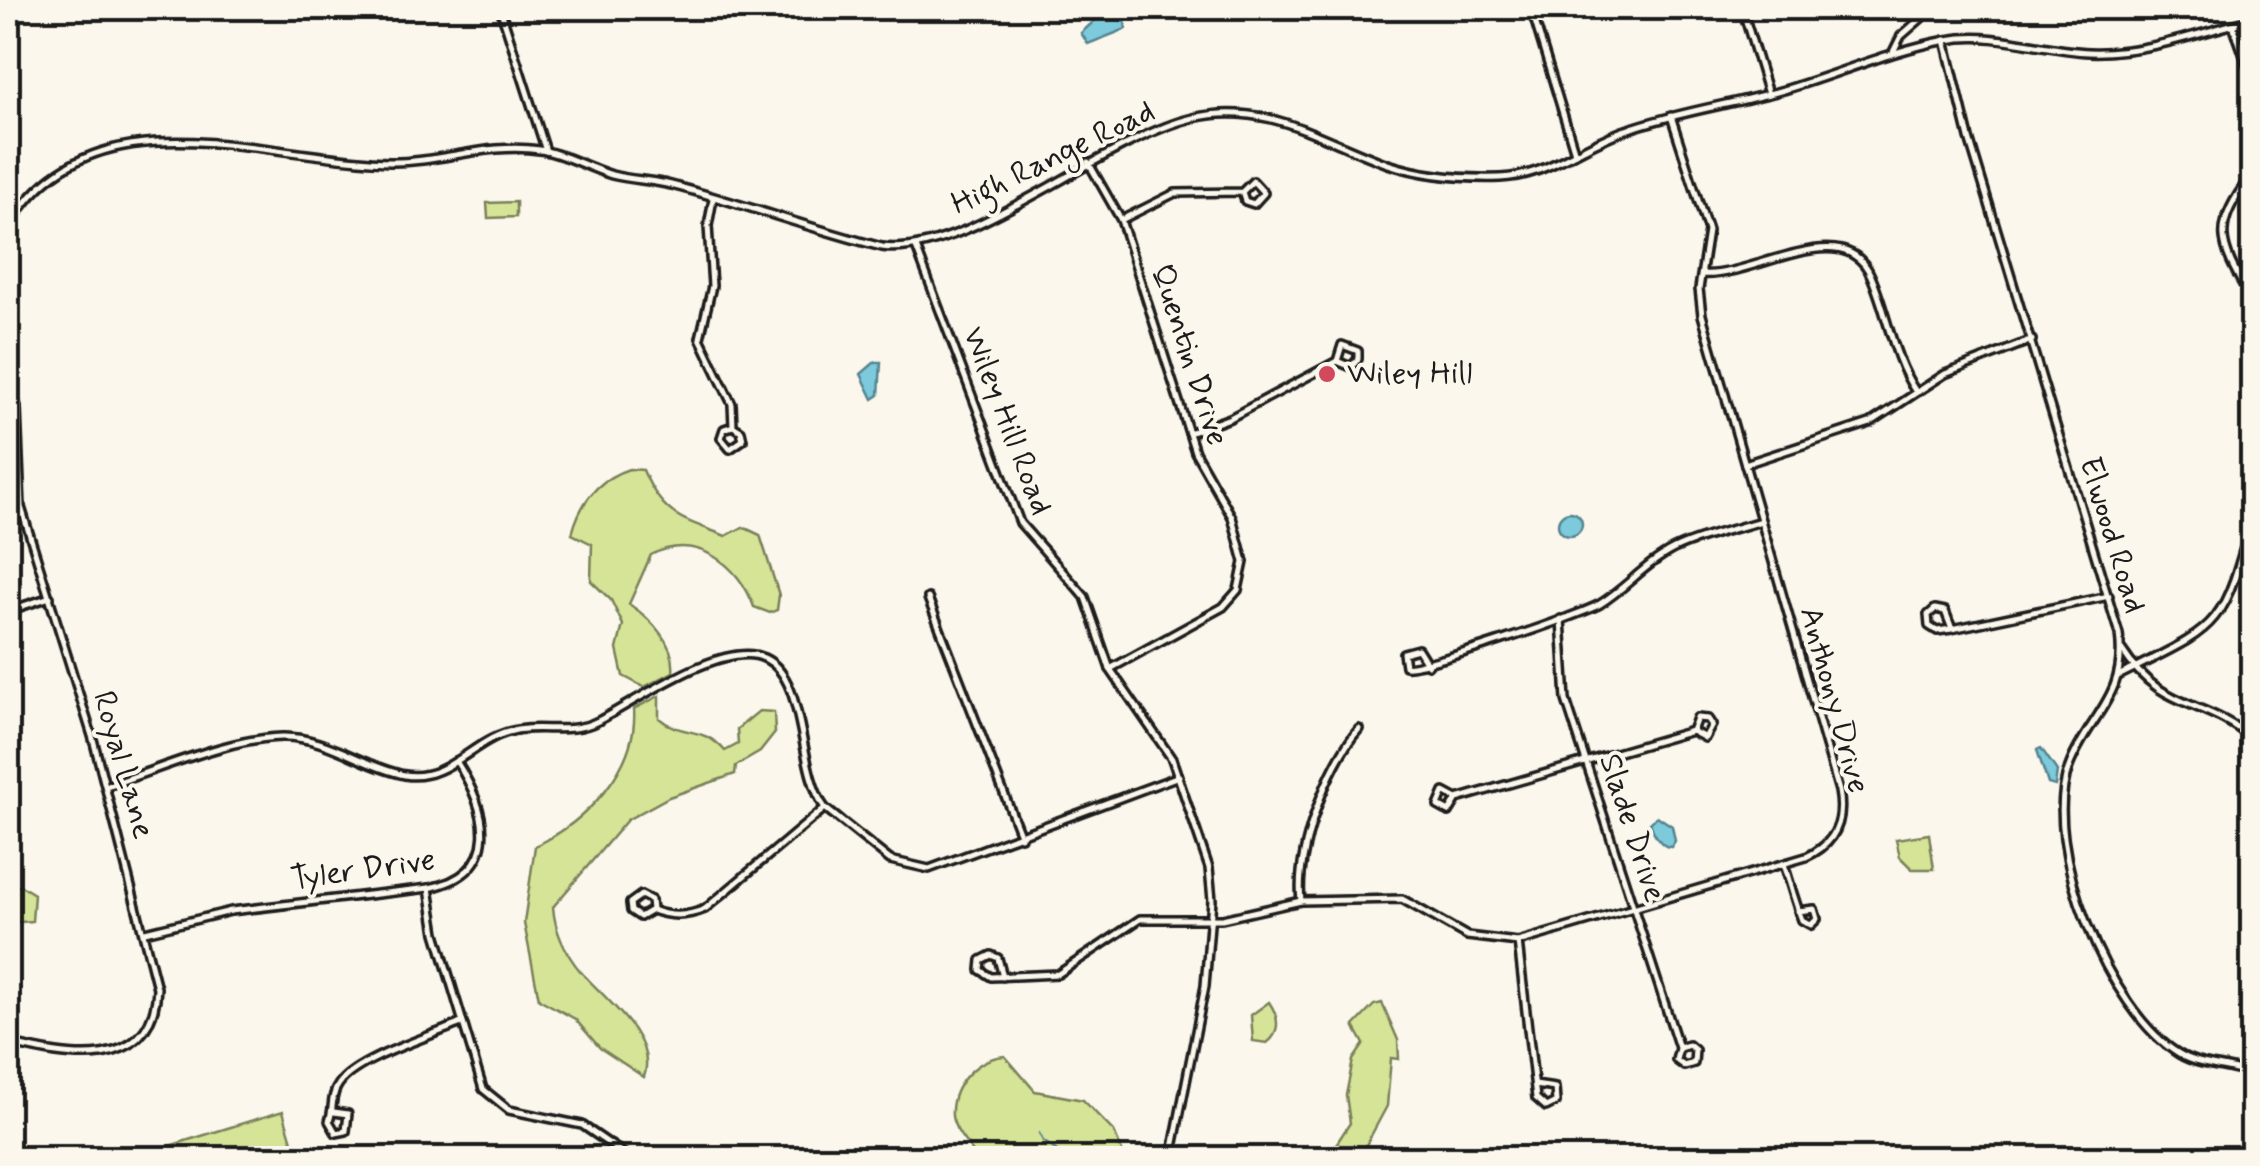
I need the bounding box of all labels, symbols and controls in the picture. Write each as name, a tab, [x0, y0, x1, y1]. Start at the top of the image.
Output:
street label: High Range Road	[944, 91, 1163, 228]
street label: Quentin Drive	[1140, 259, 1238, 451]
street label: Wiley Hill Road	[952, 321, 1062, 521]
place label: Wiley Hill	[1347, 353, 1472, 395]
marker: Wiley Hill	[1316, 363, 1338, 385]
street label: Elwood Road	[2068, 452, 2156, 618]
street label: Anthony Drive	[1789, 602, 1879, 798]
street label: Royal Lane	[82, 686, 164, 844]
street label: Slade Drive	[1588, 748, 1676, 908]
street label: Tyler Drive	[288, 839, 438, 901]

